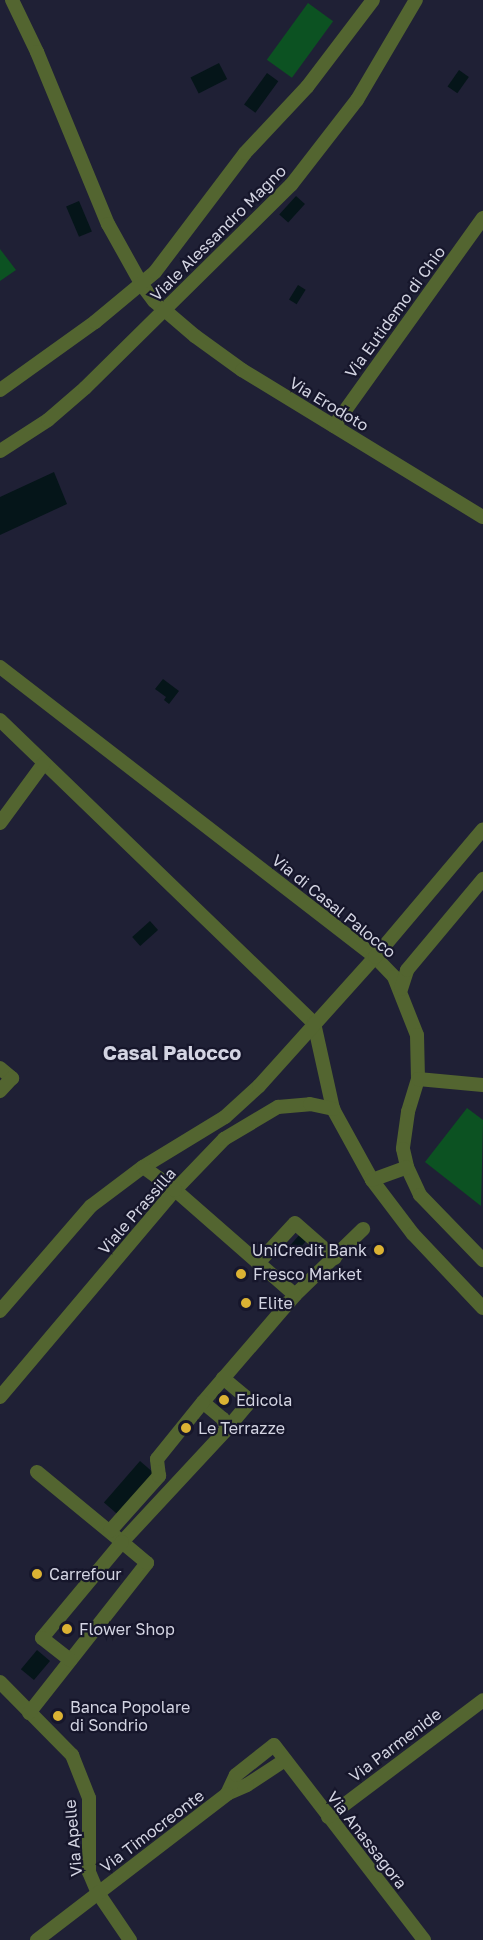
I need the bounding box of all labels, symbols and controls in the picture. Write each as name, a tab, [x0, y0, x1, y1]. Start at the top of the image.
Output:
street label: Viale Alessandro Magno	[146, 161, 290, 305]
street label: Via Eutidemo di Chio	[341, 243, 449, 381]
street label: Via Erodoto	[286, 373, 372, 435]
street label: Via di Casal Palocco	[268, 850, 400, 962]
district label: Casal Palocco	[103, 1040, 241, 1064]
street label: Viale Prassilla	[94, 1164, 180, 1258]
place label: UniCredit Bank	[252, 1240, 367, 1260]
marker: UniCredit Bank	[372, 1243, 386, 1257]
place label: Fresco Market	[253, 1264, 362, 1284]
marker: Fresco Market	[234, 1267, 248, 1281]
place label: Elite	[258, 1293, 293, 1313]
marker: Elite	[239, 1296, 253, 1310]
place label: Edicola	[236, 1390, 292, 1410]
marker: Edicola	[217, 1393, 231, 1407]
place label: Le Terrazze	[198, 1418, 285, 1438]
marker: Le Terrazze	[179, 1421, 193, 1435]
place label: Carrefour	[49, 1564, 122, 1584]
marker: Carrefour	[30, 1567, 44, 1581]
place label: Flower Shop	[79, 1619, 175, 1639]
marker: Flower Shop	[60, 1622, 74, 1636]
place label: Banca Popolare di Sondrio	[70, 1697, 190, 1735]
street label: Via Parmenide	[345, 1704, 445, 1786]
marker: Banca Popolare di Sondrio	[51, 1709, 65, 1723]
street label: Via Timocreonte	[96, 1786, 208, 1876]
street label: Via Anassagora	[323, 1788, 411, 1892]
street label: Via Apelle	[60, 1799, 86, 1877]

